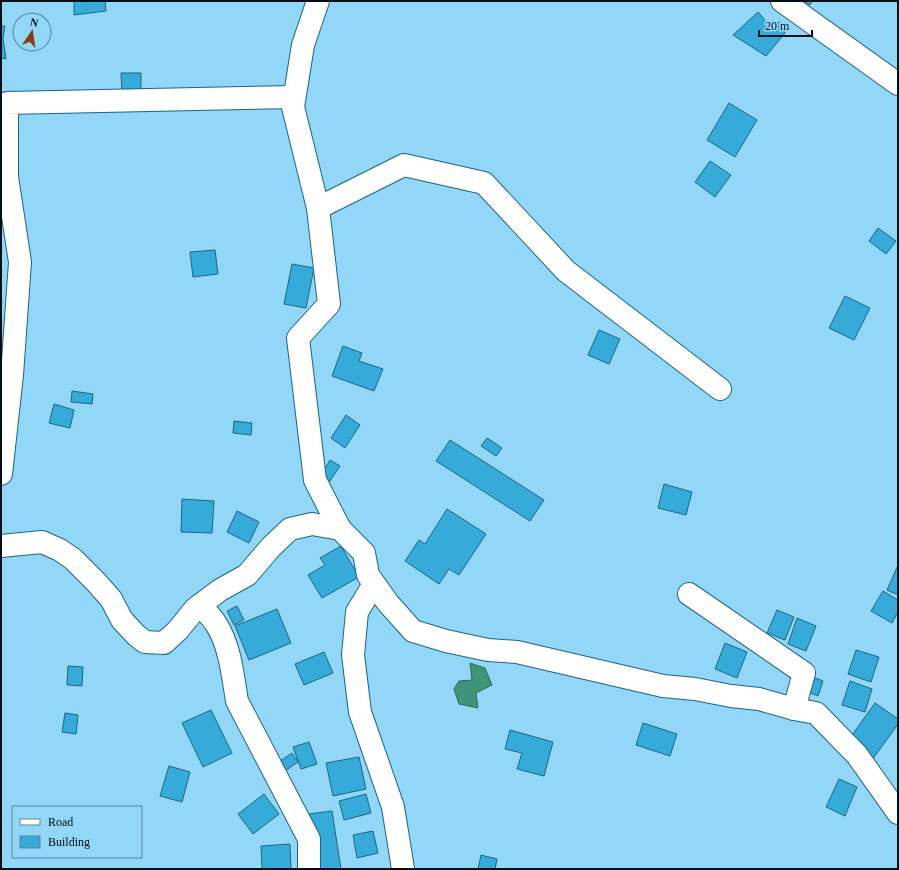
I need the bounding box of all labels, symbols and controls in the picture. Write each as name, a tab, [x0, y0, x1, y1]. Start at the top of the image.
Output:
north arrow	[12, 12, 52, 52]
scale bar	[759, 12, 812, 38]
text: N	[29, 16, 40, 29]
text: 20 m	[765, 19, 790, 33]
legend	[12, 806, 142, 858]
text: Road	[48, 815, 73, 829]
text: Building	[48, 835, 90, 849]

